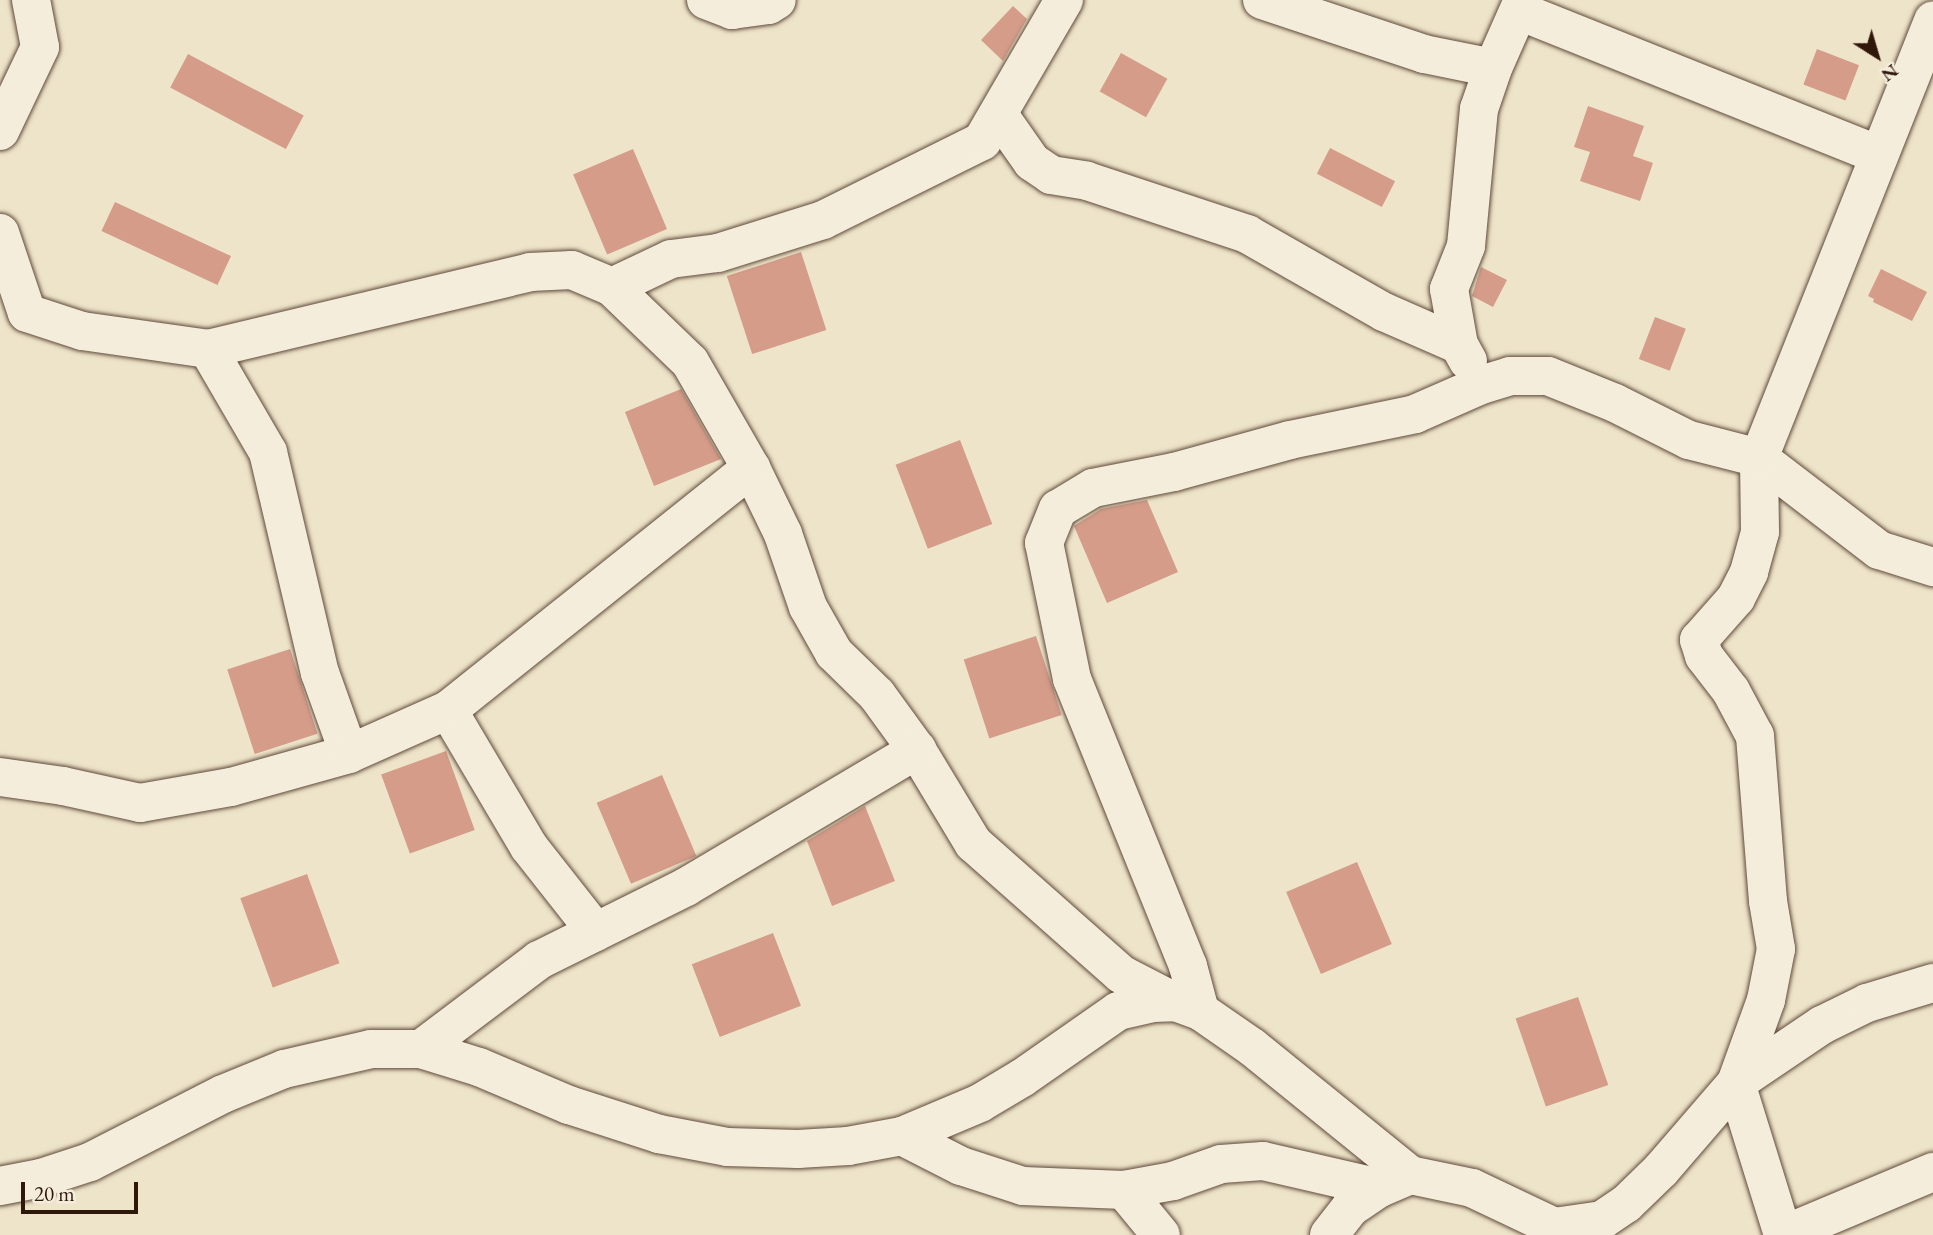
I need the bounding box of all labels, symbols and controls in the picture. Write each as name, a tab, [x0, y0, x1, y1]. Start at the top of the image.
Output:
north arrow	[1842, 21, 1912, 91]
text: N	[1876, 59, 1904, 88]
scale bar	[24, 1168, 142, 1212]
text: 20 m	[34, 1180, 75, 1207]

